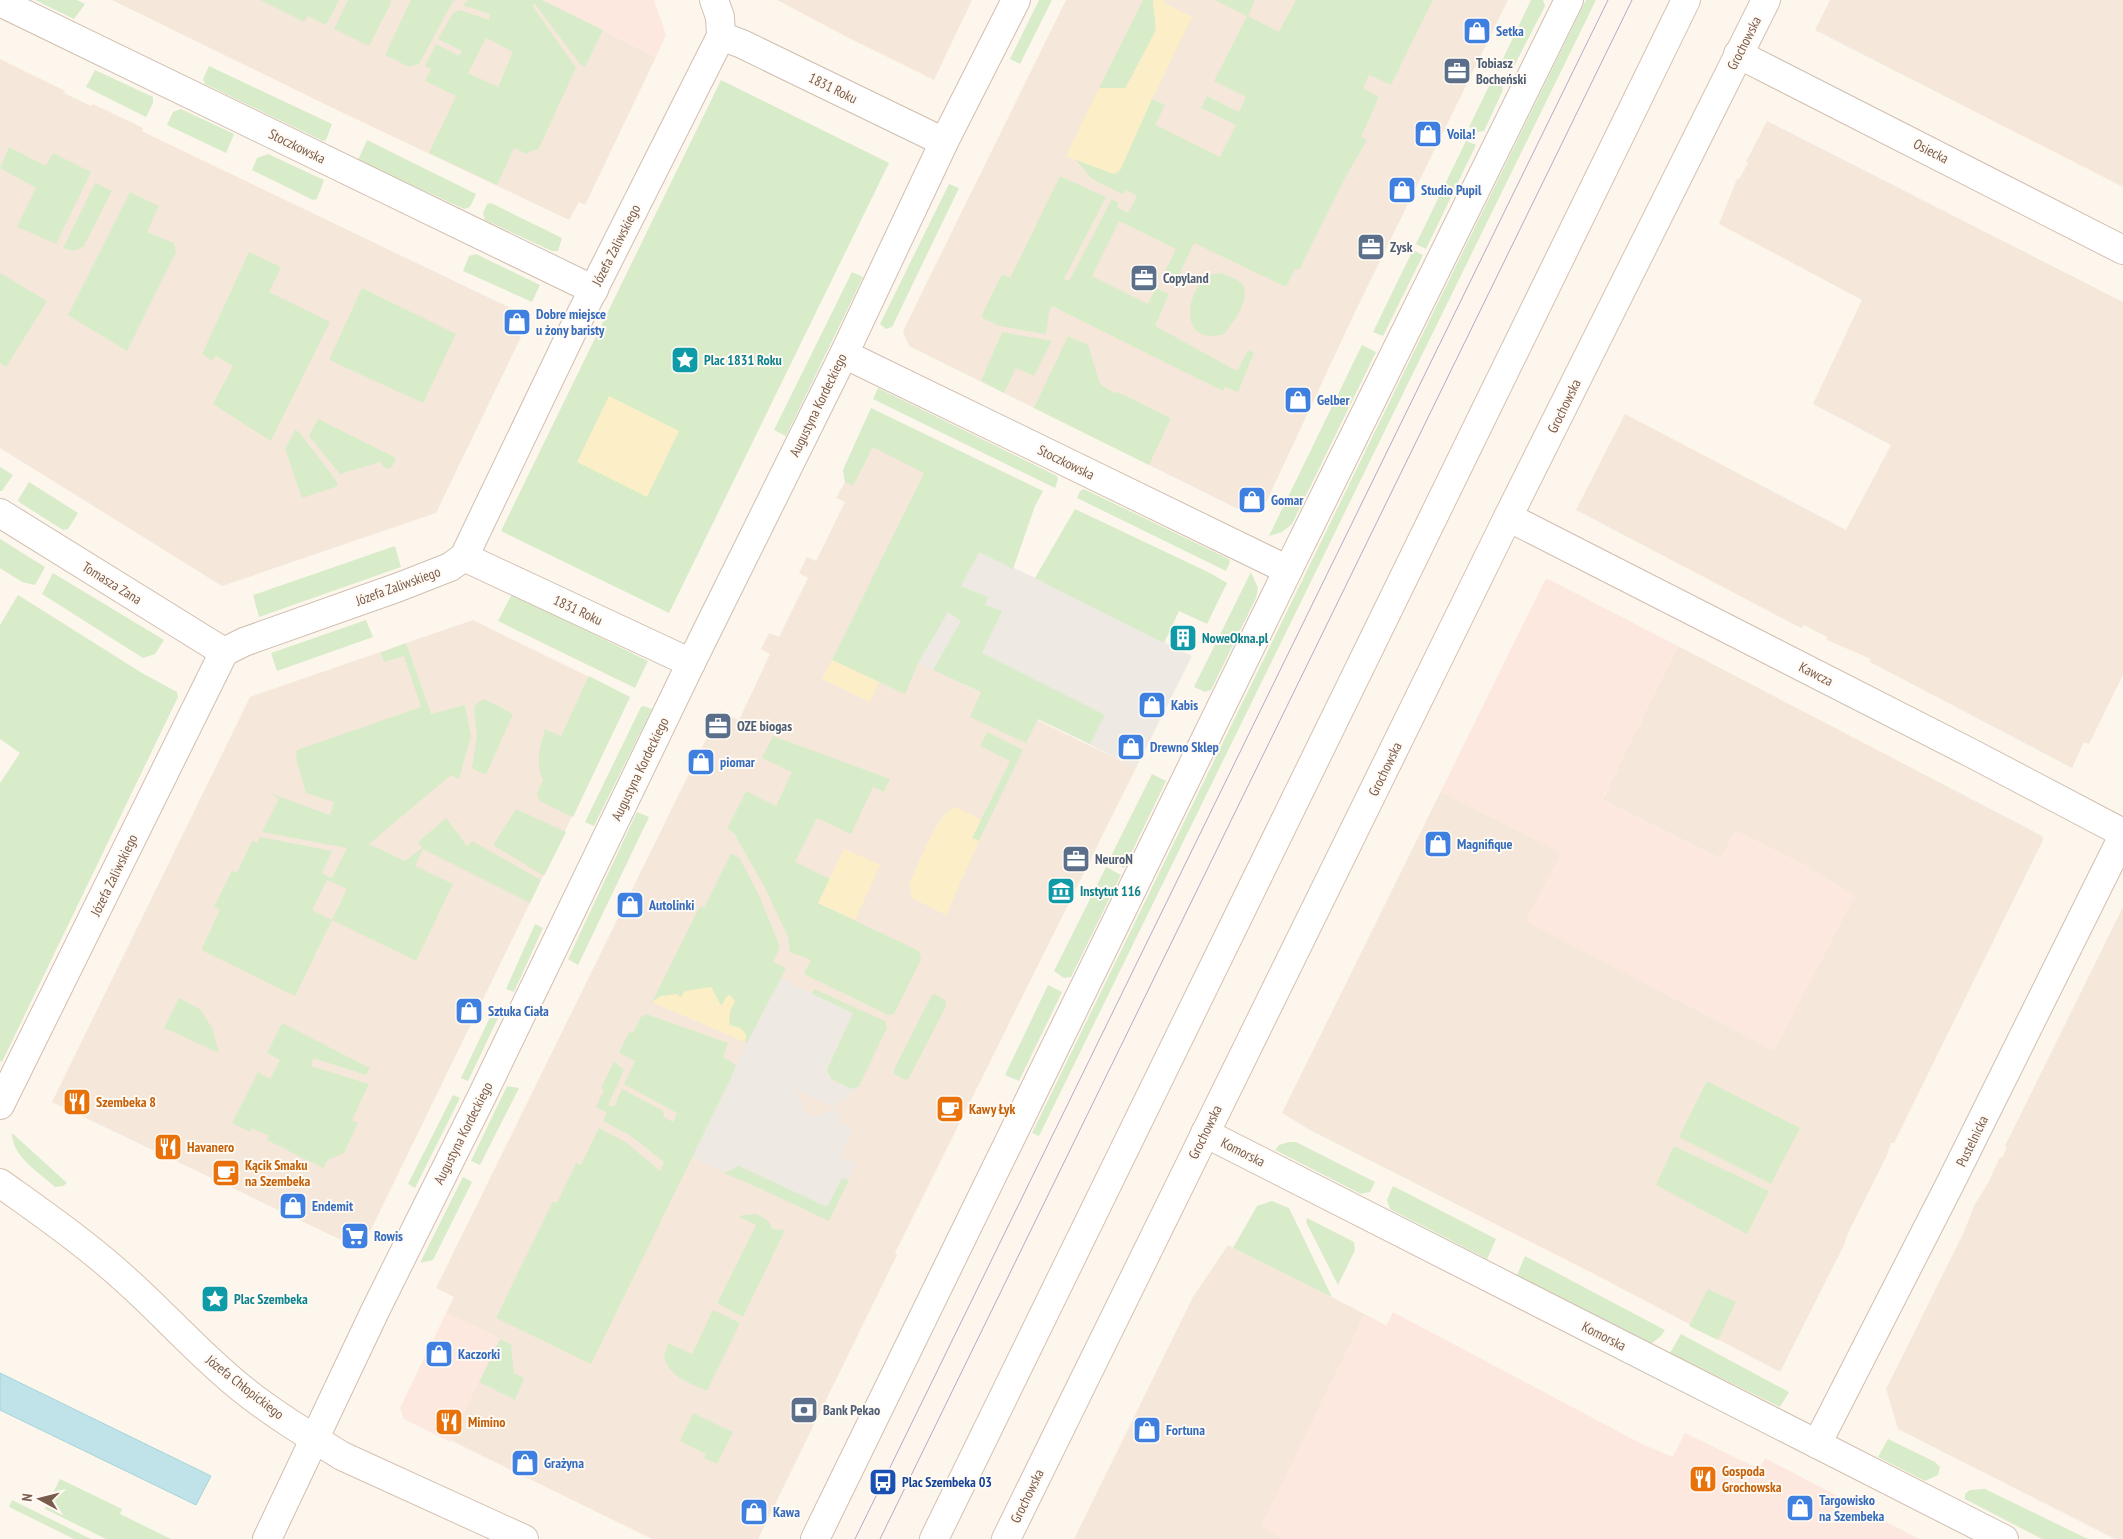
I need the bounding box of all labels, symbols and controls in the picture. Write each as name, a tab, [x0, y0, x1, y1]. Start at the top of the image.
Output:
street label: Grochowska	[1723, 13, 1765, 73]
shop icon: Setka	[1462, 16, 1492, 46]
place label: Setka	[1496, 22, 1524, 40]
place label: Tobiasz Bocheński	[1476, 54, 1526, 88]
office icon: Tobiasz Bocheński	[1442, 56, 1472, 86]
street label: 1831 Roku	[806, 69, 860, 107]
shop icon: Voila!	[1413, 119, 1443, 149]
street label: Stoczkowska	[266, 125, 328, 167]
place label: Voila!	[1446, 125, 1476, 143]
street label: Osiecka	[1910, 135, 1952, 167]
shop icon: Studio Pupil	[1387, 175, 1417, 205]
place label: Studio Pupil	[1421, 181, 1482, 199]
street label: Józefa Zaliwskiego	[587, 201, 644, 290]
office icon: Zysk	[1356, 232, 1386, 262]
place label: Zysk	[1390, 238, 1413, 256]
office icon: Copyland	[1129, 263, 1159, 293]
place label: Copyland	[1163, 269, 1209, 287]
place label: Dobre miejsce u żony baristy	[536, 305, 606, 339]
shop icon: Dobre miejsce u żony baristy	[502, 307, 532, 337]
place icon: Plac 1831 Roku	[670, 345, 700, 375]
street label: Augustyna Kordeckiego	[785, 350, 851, 460]
place label: Plac 1831 Roku	[704, 351, 782, 369]
street label: Grochowska	[1543, 376, 1585, 436]
shop icon: Gelber	[1283, 385, 1313, 415]
place label: Gelber	[1317, 391, 1351, 409]
street label: Stoczkowska	[1035, 441, 1097, 483]
shop icon: Gomar	[1237, 485, 1267, 515]
place label: Gomar	[1271, 491, 1304, 509]
street label: Tomasza Zana	[79, 558, 145, 608]
street label: Józefa Zaliwskiego	[352, 562, 443, 610]
street label: 1831 Roku	[551, 591, 605, 629]
building icon: NoweOkna.pl	[1168, 623, 1198, 653]
place label: NoweOkna.pl	[1202, 629, 1269, 647]
street label: Kawcza	[1796, 658, 1836, 690]
shop icon: Kabis	[1137, 690, 1167, 720]
place label: Kabis	[1171, 696, 1198, 714]
office icon: OZE biogas	[703, 711, 733, 741]
street label: Augustyna Kordeckiego	[607, 714, 673, 824]
place label: OZE biogas	[737, 717, 792, 735]
shop icon: Drewno Sklep	[1116, 732, 1146, 762]
place label: Drewno Sklep	[1150, 738, 1219, 756]
street label: Grochowska	[1364, 739, 1406, 799]
shop icon: piomar	[686, 747, 716, 777]
place label: piomar	[720, 753, 756, 771]
shop icon: Magnifique	[1423, 829, 1453, 859]
street label: Józefa Zaliwskiego	[86, 831, 142, 920]
place label: Magnifique	[1457, 835, 1513, 853]
office icon: NeuroN	[1061, 844, 1091, 874]
place label: NeuroN	[1095, 850, 1133, 868]
museum icon: Instytut 116	[1046, 876, 1076, 906]
place label: Instytut 116	[1080, 882, 1141, 900]
shop icon: Autolinki	[615, 890, 645, 920]
place label: Autolinki	[648, 896, 694, 914]
shop icon: Sztuka Ciała	[454, 996, 484, 1026]
place label: Sztuka Ciała	[488, 1002, 549, 1020]
street label: Augustyna Kordeckiego	[429, 1079, 497, 1187]
restaurant icon: Szembeka 8	[62, 1087, 92, 1117]
place label: Szembeka 8	[96, 1093, 156, 1111]
cafe icon: Kawy Łyk	[935, 1094, 965, 1124]
place label: Kawy Łyk	[969, 1100, 1015, 1118]
street label: Grochowska	[1184, 1102, 1226, 1162]
street label: Pustelnicka	[1952, 1112, 1992, 1170]
restaurant icon: Havanero	[153, 1132, 183, 1162]
street label: Komorska	[1218, 1133, 1268, 1171]
place label: Havanero	[187, 1138, 234, 1156]
place label: Kącik Smaku na Szembeka	[245, 1156, 311, 1190]
cafe icon: Kącik Smaku na Szembeka	[211, 1158, 241, 1188]
shop icon: Endemit	[278, 1191, 308, 1221]
place label: Endemit	[312, 1197, 353, 1215]
supermarket icon: Rowis	[340, 1221, 370, 1251]
place label: Rowis	[374, 1227, 403, 1245]
place icon: Plac Szembeka	[200, 1284, 230, 1314]
place label: Plac Szembeka	[234, 1290, 308, 1308]
street label: Komorska	[1579, 1317, 1629, 1355]
shop icon: Kaczorki	[424, 1339, 454, 1369]
place label: Kaczorki	[458, 1345, 500, 1363]
street label: Józefa Chłopickiego	[202, 1350, 288, 1423]
bank icon: Bank Pekao	[789, 1395, 819, 1425]
place label: Bank Pekao	[823, 1401, 880, 1419]
restaurant icon: Mimino	[434, 1407, 464, 1437]
place label: Mimino	[468, 1413, 505, 1431]
shop icon: Fortuna	[1132, 1415, 1162, 1445]
place label: Fortuna	[1166, 1421, 1205, 1439]
shop icon: Grażyna	[510, 1448, 540, 1478]
place label: Grażyna	[544, 1454, 584, 1472]
place label: Gospoda Grochowska	[1722, 1462, 1782, 1496]
restaurant icon: Gospoda Grochowska	[1688, 1464, 1718, 1494]
street label: Grochowska	[1006, 1466, 1048, 1526]
bus stop icon: Plac Szembeka 03	[868, 1467, 898, 1497]
place label: Plac Szembeka 03	[902, 1473, 992, 1491]
north arrow	[15, 1474, 65, 1524]
place label: Targowisko na Szembeka	[1819, 1491, 1885, 1525]
text: N	[18, 1493, 36, 1502]
shop icon: Targowisko na Szembeka	[1785, 1493, 1815, 1523]
shop icon: Kawa	[739, 1497, 769, 1527]
place label: Kawa	[773, 1503, 800, 1521]

